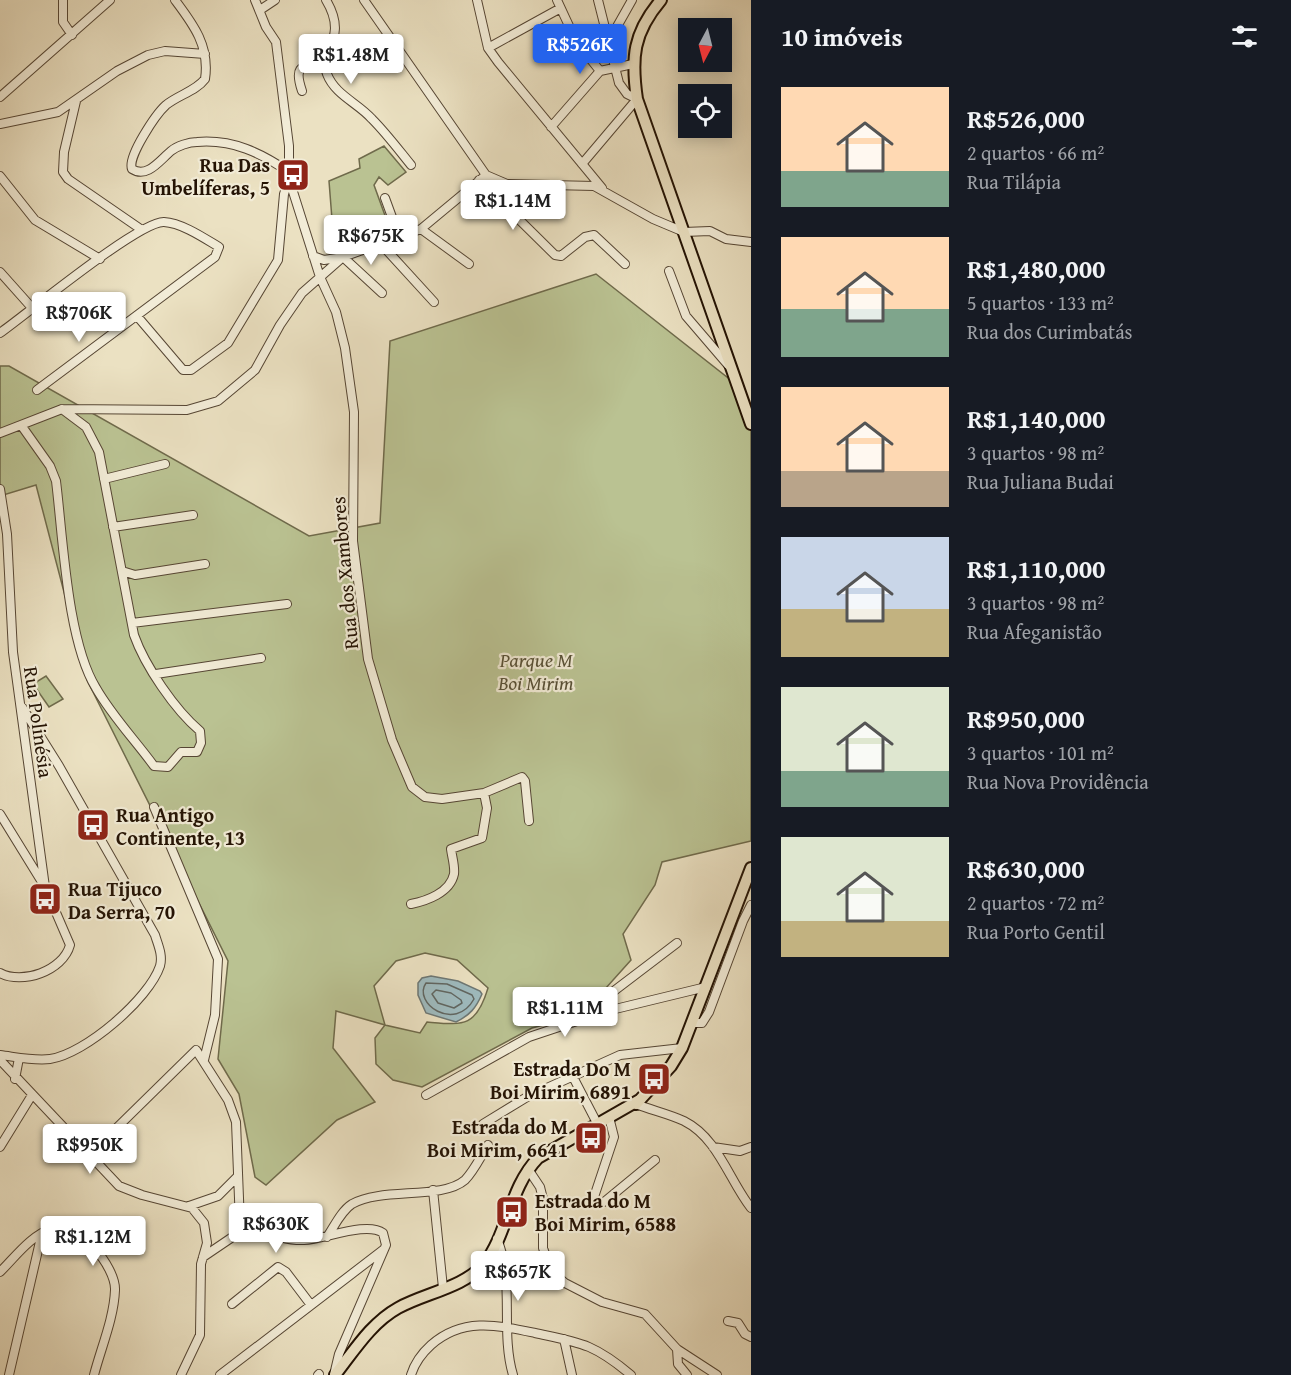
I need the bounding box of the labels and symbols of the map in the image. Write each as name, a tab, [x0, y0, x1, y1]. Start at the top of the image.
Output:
north arrow	[678, 18, 732, 72]
pin: R$526K	[531, 24, 629, 75]
pin: R$1.48M	[296, 34, 406, 85]
place label: Rua Das Umbelíferas, 5	[141, 150, 270, 202]
bus stop icon: Rua Das Umbelíferas, 5	[275, 157, 311, 193]
pin: R$1.14M	[458, 180, 568, 231]
pin: R$675K	[322, 215, 420, 266]
pin: R$706K	[30, 292, 128, 343]
street label: Rua dos Xambores	[323, 495, 365, 651]
park label: Parque M Boi Mirim	[497, 645, 574, 697]
street label: Rua Polinésia	[17, 665, 61, 780]
place label: Rua Antigo Continente, 13	[116, 800, 245, 852]
bus stop icon: Rua Antigo Continente, 13	[75, 807, 111, 843]
place label: Rua Tijuco Da Serra, 70	[68, 874, 175, 926]
bus stop icon: Rua Tijuco Da Serra, 70	[27, 881, 63, 917]
pin: R$1.11M	[510, 987, 620, 1038]
place label: Estrada Do M Boi Mirim, 6891	[490, 1054, 631, 1106]
bus stop icon: Estrada Do M Boi Mirim, 6891	[636, 1061, 672, 1097]
place label: Estrada do M Boi Mirim, 6641	[427, 1112, 568, 1164]
bus stop icon: Estrada do M Boi Mirim, 6641	[573, 1120, 609, 1156]
pin: R$950K	[41, 1124, 139, 1175]
place label: Estrada do M Boi Mirim, 6588	[535, 1186, 676, 1238]
bus stop icon: Estrada do M Boi Mirim, 6588	[494, 1194, 530, 1230]
pin: R$630K	[227, 1203, 325, 1254]
pin: R$1.12M	[38, 1216, 148, 1267]
pin: R$657K	[469, 1251, 567, 1302]

